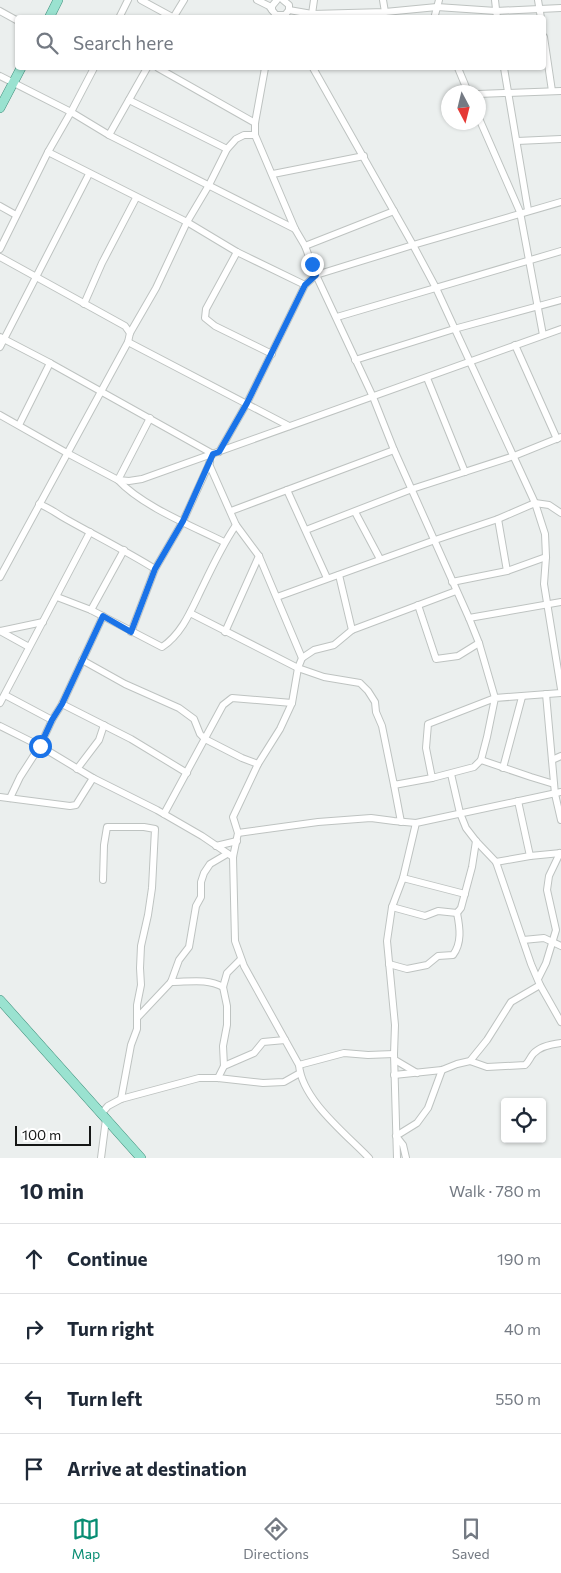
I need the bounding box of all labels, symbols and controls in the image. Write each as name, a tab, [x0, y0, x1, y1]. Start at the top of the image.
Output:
search box	[15, 15, 546, 70]
icon: search	[33, 29, 61, 57]
text: Search here	[73, 31, 173, 54]
north arrow	[441, 85, 486, 130]
route end	[301, 253, 324, 276]
route start	[29, 735, 52, 758]
map controls	[501, 1098, 546, 1143]
button: locate	[501, 1098, 546, 1143]
scale bar	[15, 1123, 91, 1146]
text: 100 m	[22, 1126, 61, 1143]
text: 10 min	[20, 1178, 84, 1203]
text: Walk · 780 m	[449, 1181, 541, 1200]
icon: ahead	[20, 1245, 48, 1273]
text: Continue	[67, 1247, 147, 1270]
text: 190 m	[497, 1249, 541, 1268]
icon: right	[20, 1315, 48, 1343]
text: Turn right	[67, 1317, 154, 1340]
text: 40 m	[504, 1319, 541, 1338]
icon: left	[20, 1385, 48, 1413]
text: Turn left	[67, 1387, 142, 1410]
text: 550 m	[495, 1389, 541, 1408]
icon: arrive	[20, 1455, 48, 1483]
text: Arrive at destination	[67, 1457, 247, 1480]
tab: Map	[71, 1515, 100, 1562]
tab: Directions	[243, 1515, 309, 1562]
tab: Saved	[452, 1515, 490, 1562]

